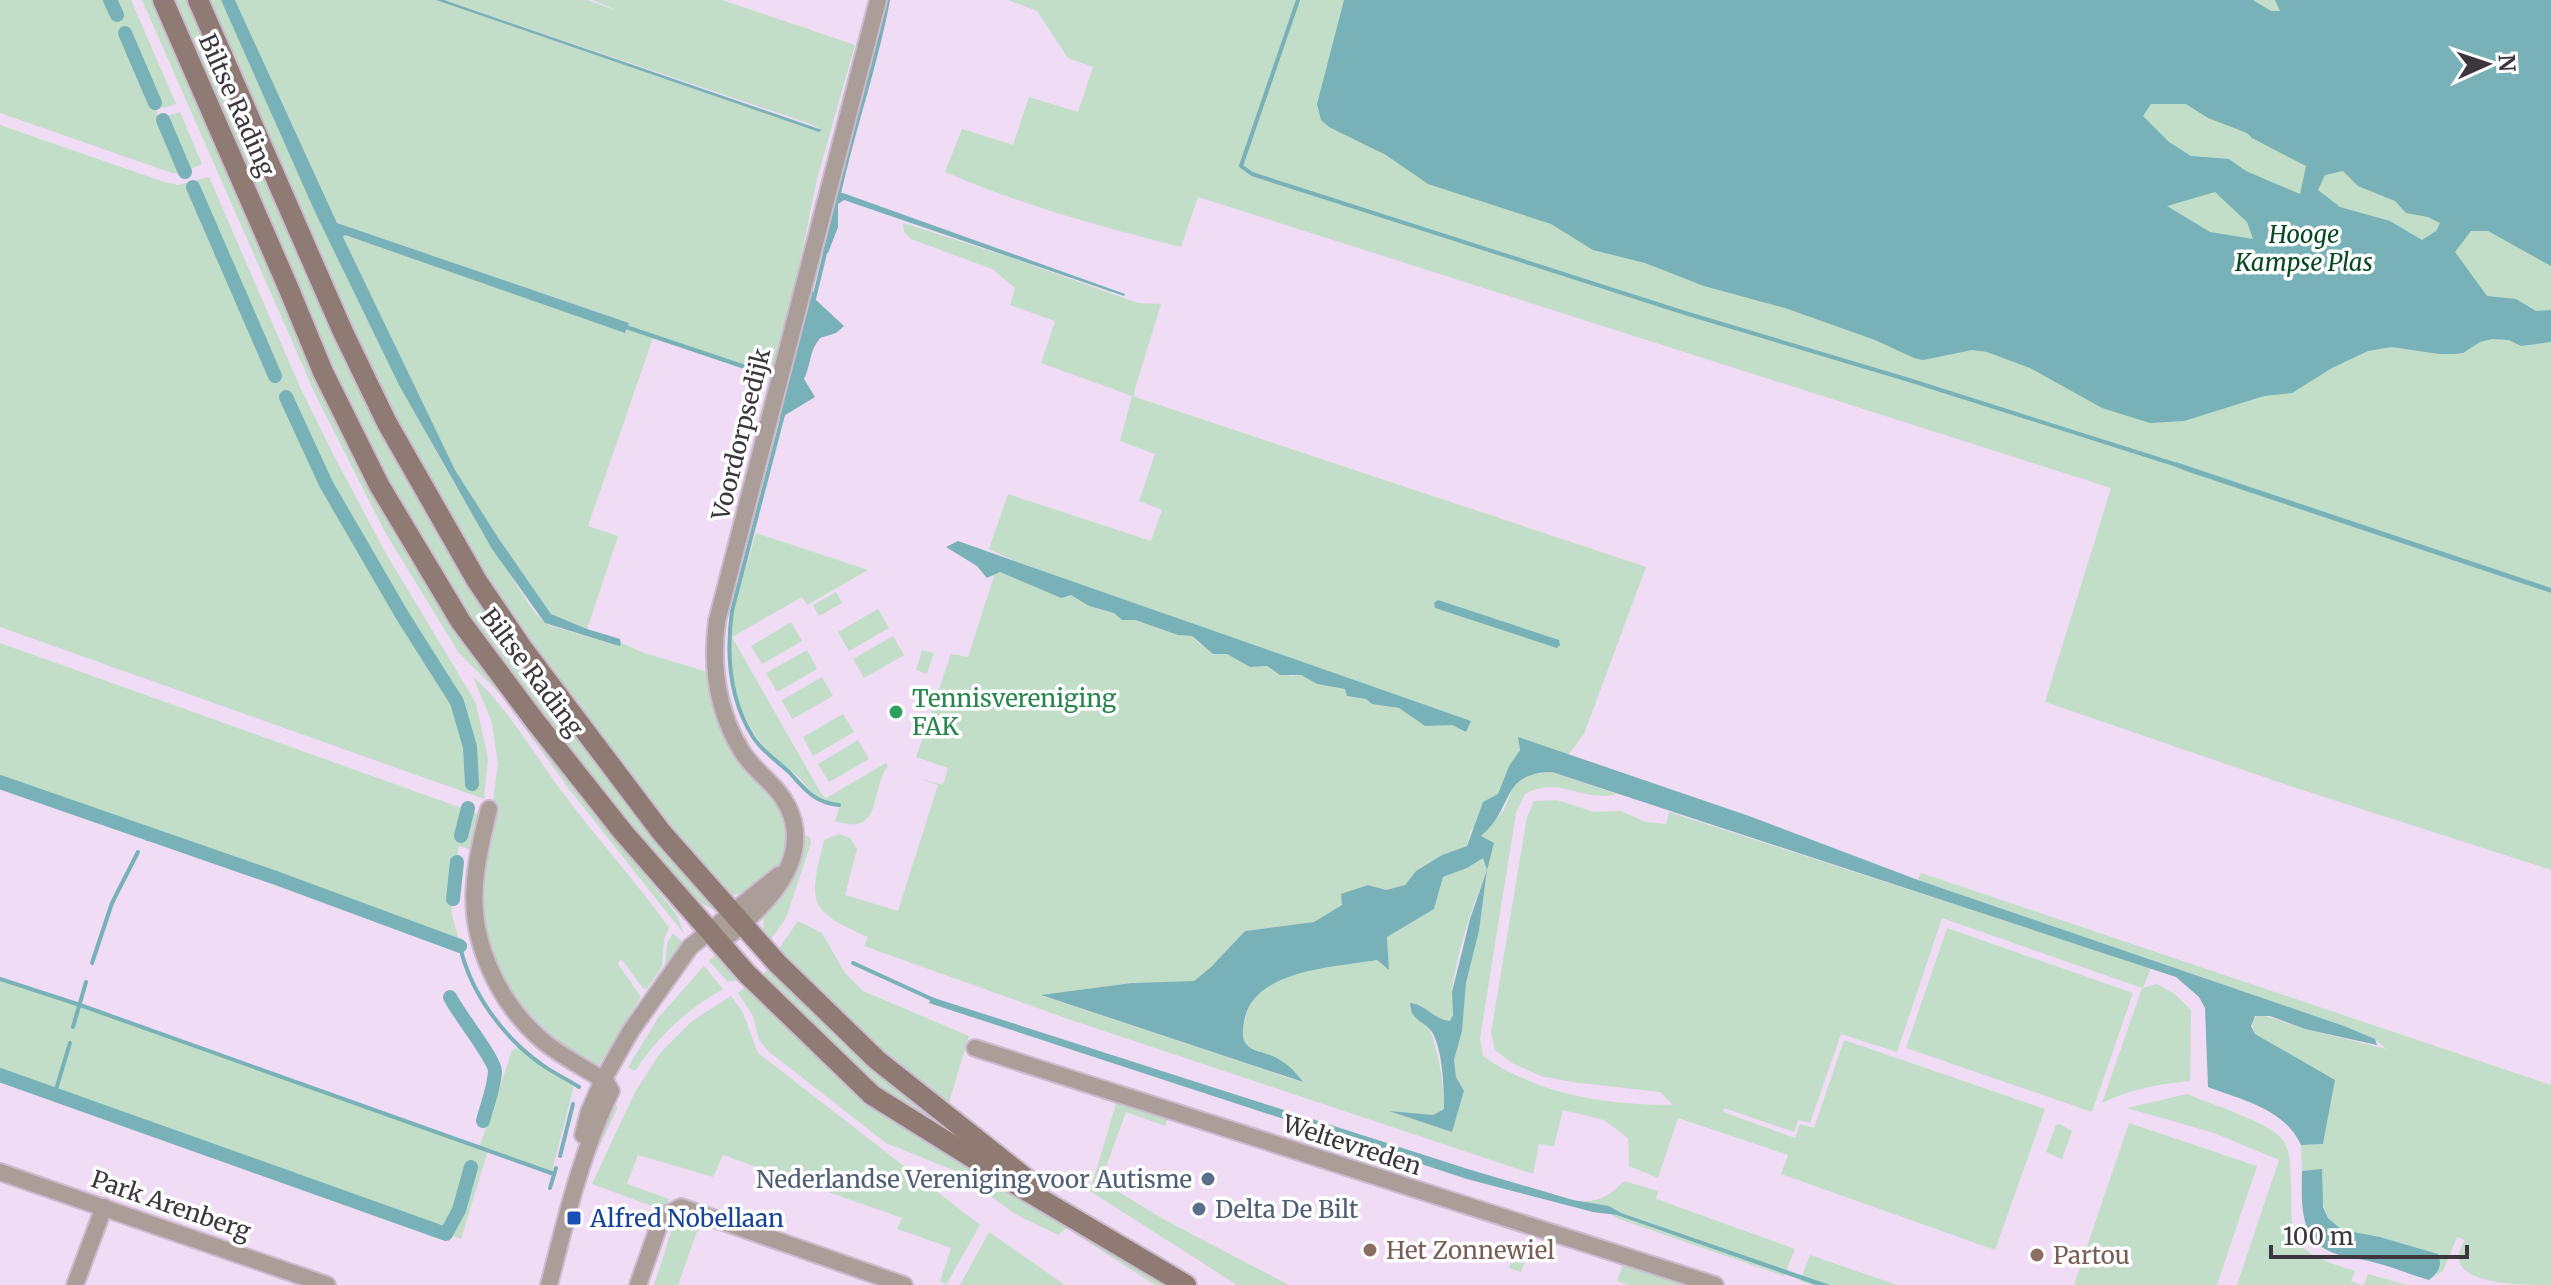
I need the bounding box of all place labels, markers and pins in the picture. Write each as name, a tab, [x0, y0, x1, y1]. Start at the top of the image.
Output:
place label: Tennisvereniging FAK	[912, 683, 1117, 742]
marker: Tennisvereniging FAK	[887, 703, 905, 721]
place label: Nederlandse Vereniging voor Autisme	[756, 1164, 1192, 1195]
marker: Nederlandse Vereniging voor Autisme	[1199, 1170, 1217, 1188]
place label: Delta De Bilt	[1215, 1194, 1359, 1225]
marker: Delta De Bilt	[1190, 1200, 1208, 1218]
place label: Alfred Nobellaan	[589, 1203, 784, 1234]
marker: Alfred Nobellaan	[565, 1209, 583, 1227]
place label: Het Zonnewiel	[1386, 1235, 1555, 1266]
place label: Partou	[2053, 1240, 2130, 1271]
marker: Het Zonnewiel	[1361, 1241, 1379, 1259]
marker: Partou	[2028, 1246, 2046, 1264]

